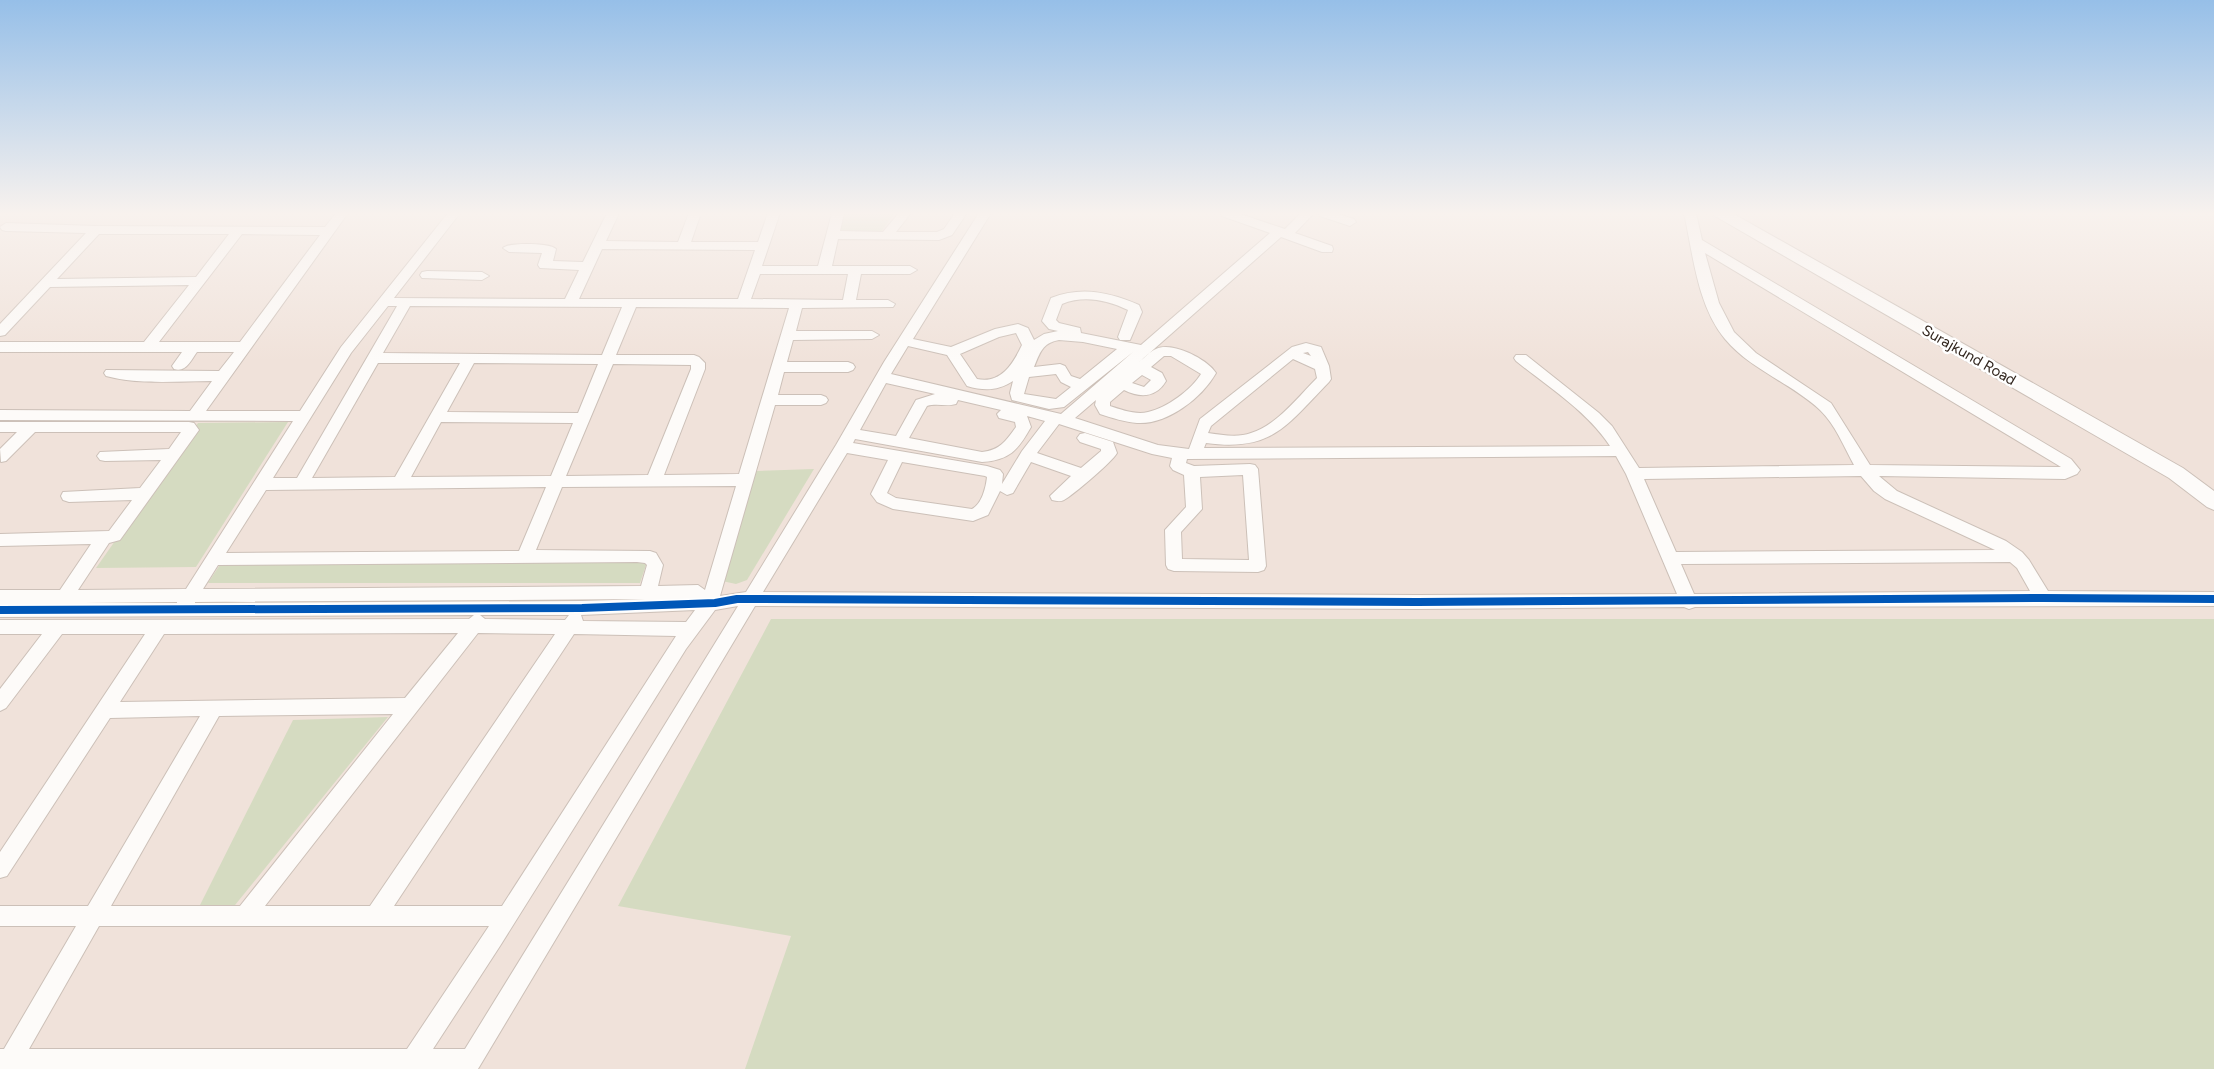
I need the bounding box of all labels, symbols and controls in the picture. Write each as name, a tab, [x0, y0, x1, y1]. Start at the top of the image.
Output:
street label: Surajkund Road	[1919, 321, 2019, 389]

